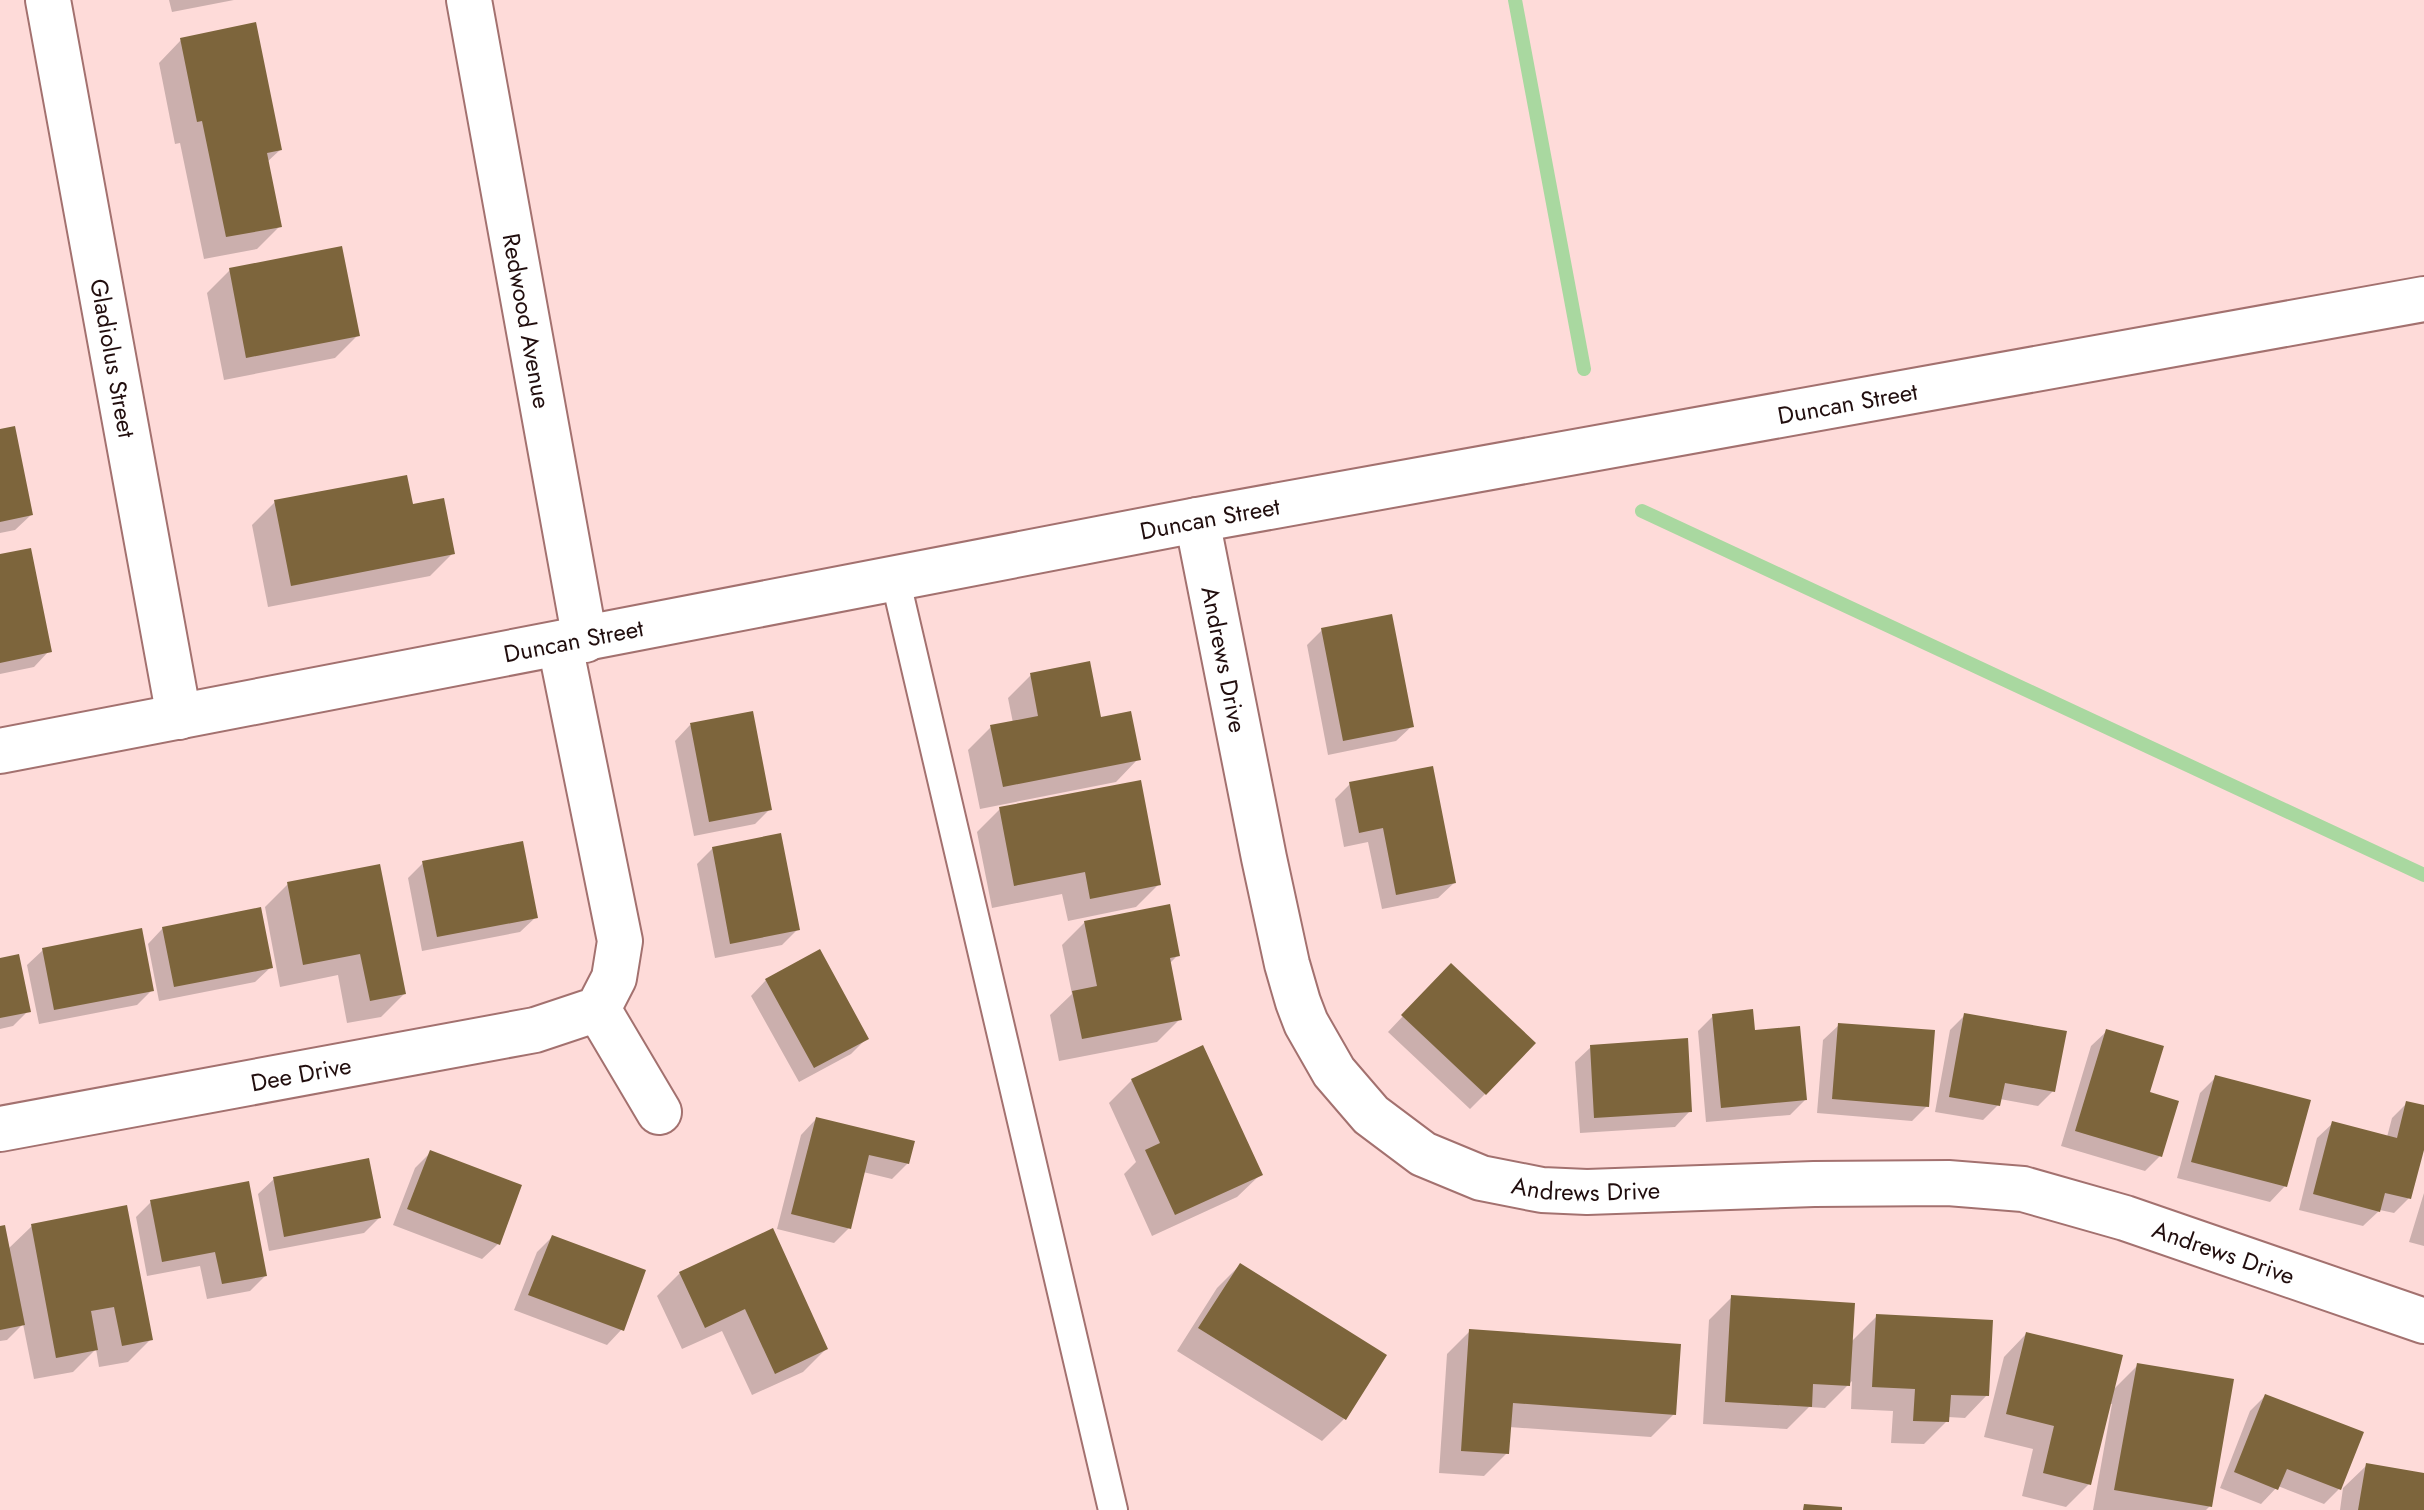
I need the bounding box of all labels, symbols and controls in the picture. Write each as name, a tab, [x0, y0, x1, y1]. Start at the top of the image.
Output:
street label: Redwood Avenue	[494, 230, 560, 411]
street label: Gladiolus Street	[82, 276, 145, 441]
street label: Duncan Street	[1775, 373, 1921, 433]
street label: Duncan Street	[1137, 488, 1283, 548]
street label: Andrews Drive	[1193, 583, 1256, 736]
street label: Duncan Street	[501, 610, 647, 671]
street label: Dee Drive	[248, 1047, 354, 1100]
street label: Andrews Drive	[1509, 1167, 1661, 1210]
street label: Andrews Drive	[2148, 1211, 2300, 1293]

